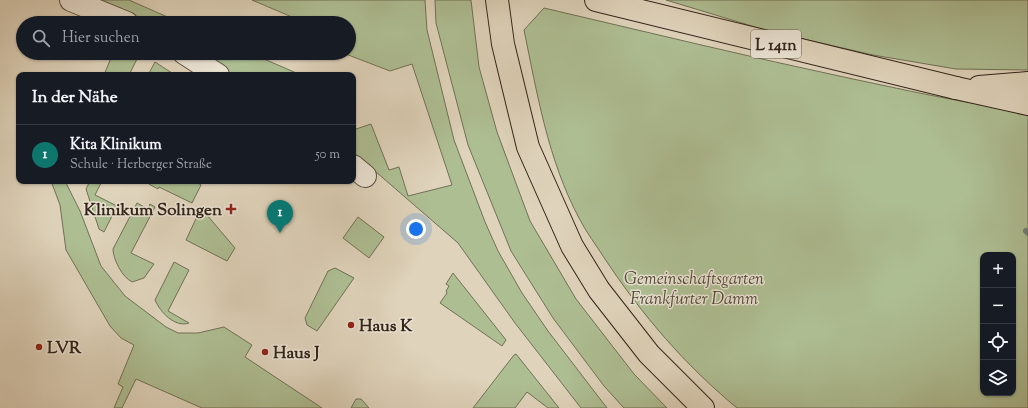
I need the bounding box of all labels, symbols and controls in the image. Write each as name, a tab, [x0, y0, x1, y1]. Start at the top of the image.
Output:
search box	[16, 16, 356, 60]
icon: search	[30, 27, 52, 49]
text: Hier suchen	[62, 28, 140, 49]
road number: L 141n	[751, 30, 801, 58]
text: In der Nähe	[32, 86, 118, 110]
text: Kita Klinikum	[70, 135, 162, 156]
text: 1	[43, 146, 47, 164]
text: 50 m	[315, 146, 340, 164]
text: Schule · Herberger Straße	[70, 156, 212, 174]
place label: Klinikum Solingen	[84, 199, 223, 223]
pin: 1	[267, 200, 293, 233]
marker: Klinikum Solingen	[225, 203, 237, 215]
your location	[406, 219, 426, 239]
map controls	[980, 252, 1016, 396]
button: +	[980, 252, 1016, 288]
park label: Gemeinschaftsgarten Frankfurter Damm	[624, 268, 764, 312]
button: −	[980, 288, 1016, 324]
place label: Haus K	[359, 315, 413, 339]
marker: Haus K	[346, 320, 356, 330]
button: locate	[980, 324, 1016, 360]
place label: LVR	[47, 337, 82, 361]
marker: LVR	[34, 342, 44, 352]
place label: Haus J	[273, 342, 319, 366]
marker: Haus J	[260, 347, 270, 357]
button: layers	[980, 360, 1016, 396]

